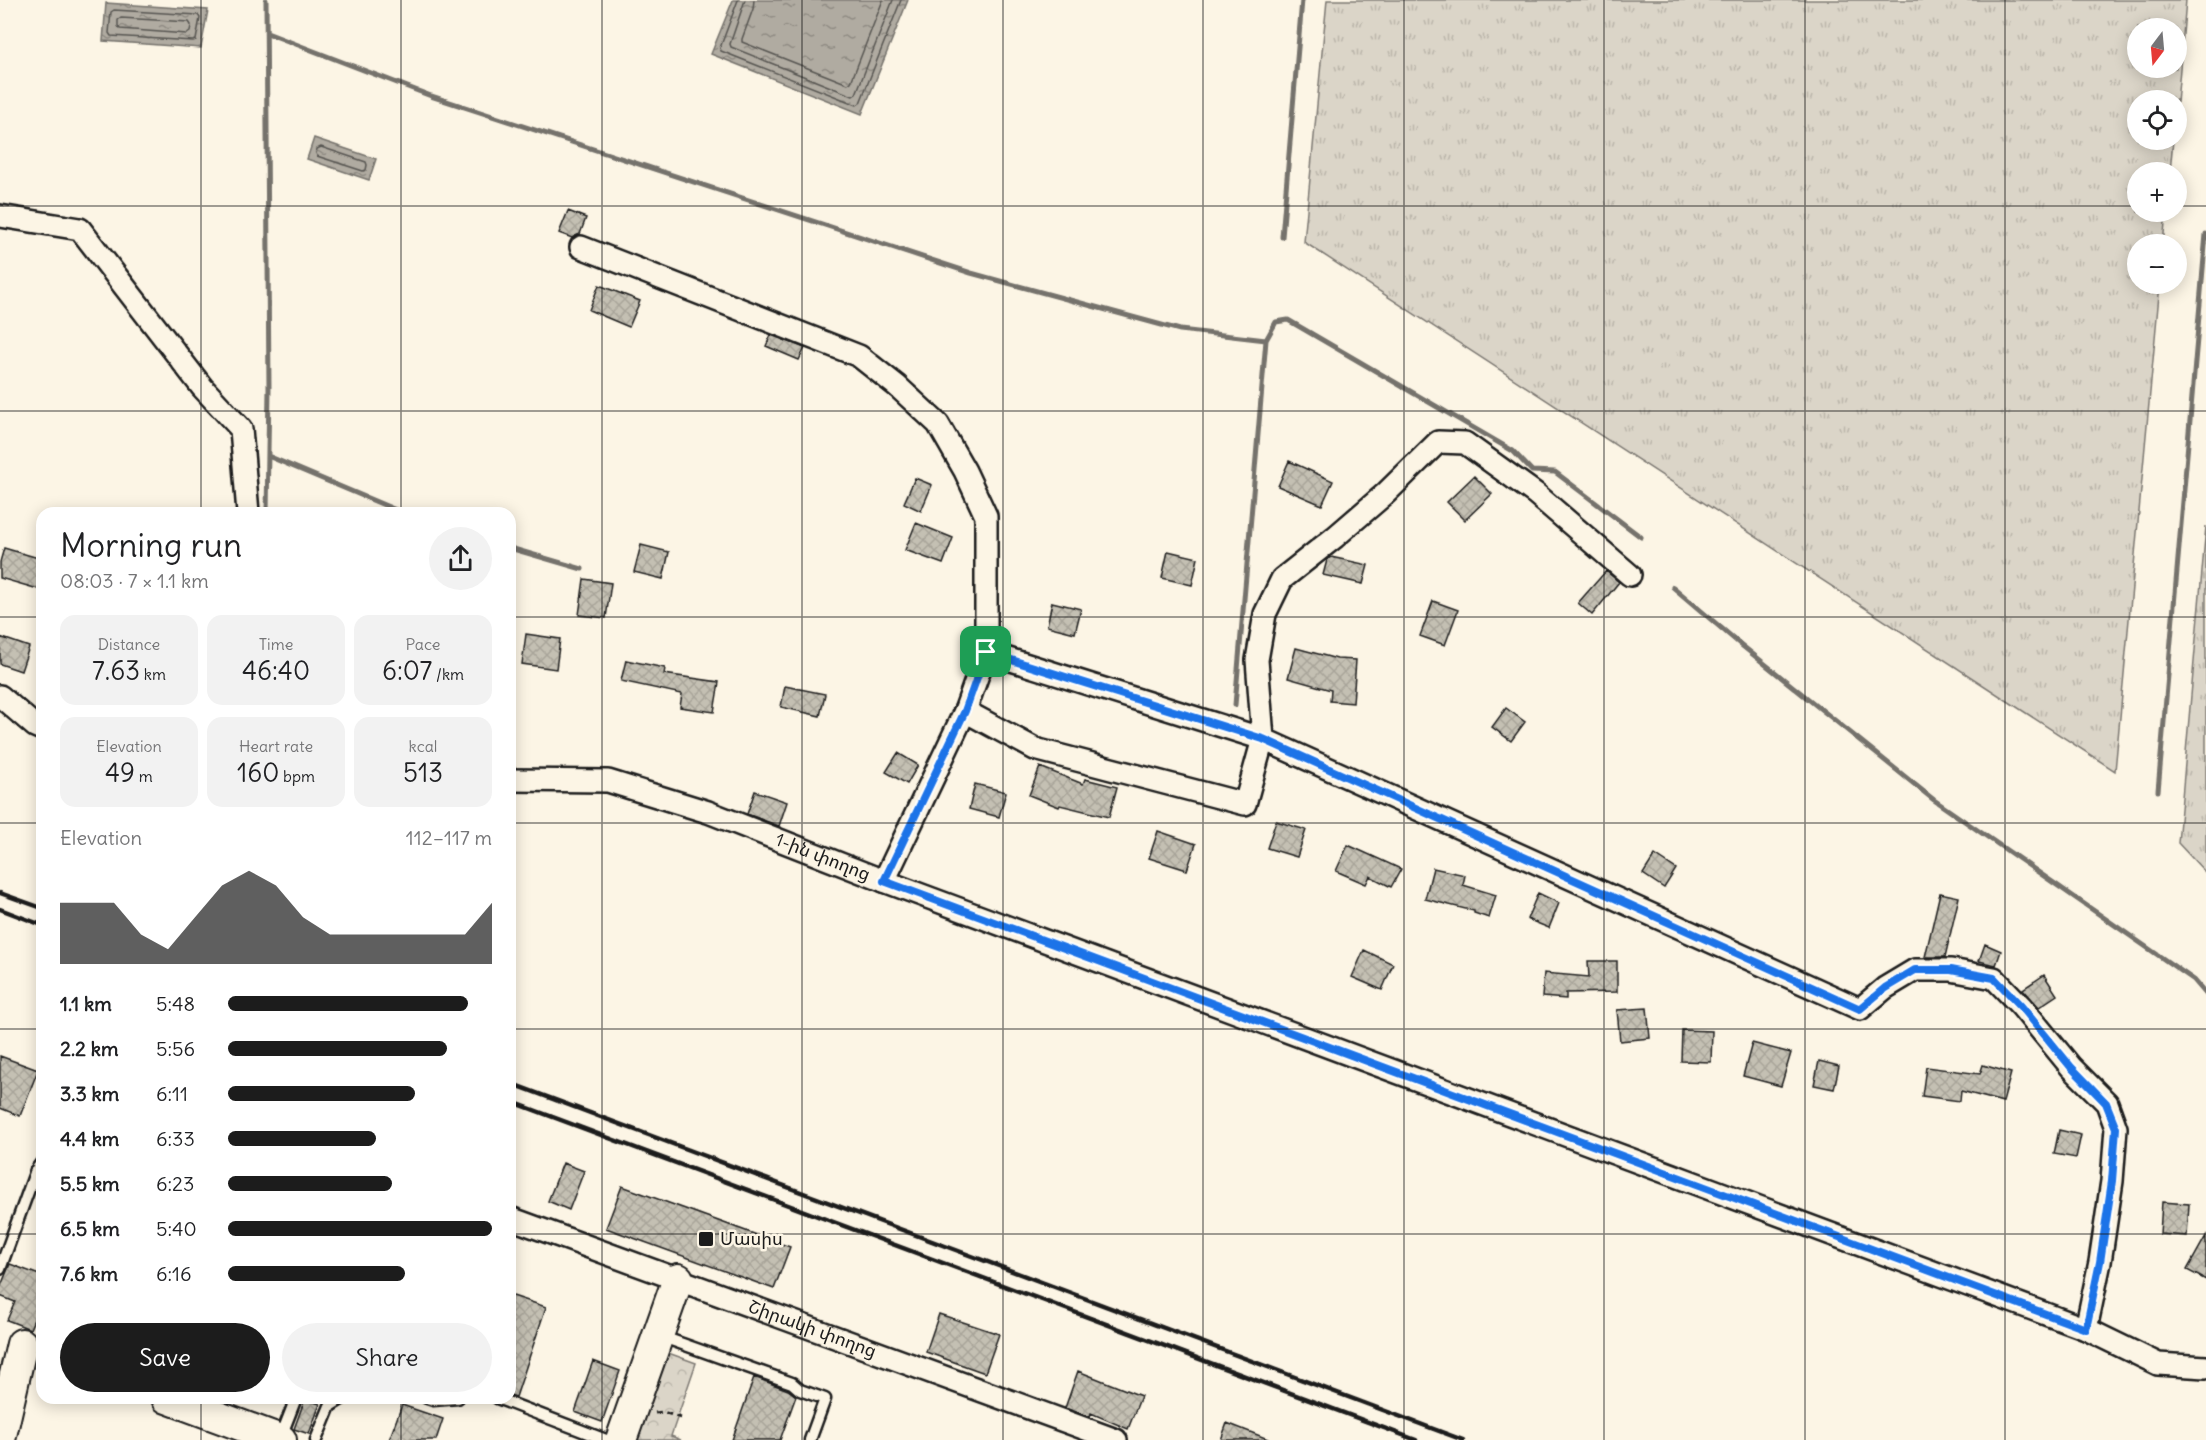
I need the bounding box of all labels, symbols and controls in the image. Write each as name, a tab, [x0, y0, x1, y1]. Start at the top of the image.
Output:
north arrow	[2127, 18, 2187, 78]
map controls	[2127, 18, 2187, 294]
button: locate	[2127, 90, 2187, 150]
button: +	[2127, 162, 2187, 222]
button: −	[2127, 234, 2187, 294]
text: Morning run	[60, 524, 242, 566]
button: share	[429, 527, 492, 590]
text: 08:03 · 7 × 1.1 km	[60, 568, 209, 593]
pin	[960, 626, 1011, 677]
text: Distance	[98, 634, 160, 654]
text: Time	[259, 634, 293, 654]
text: Pace	[406, 634, 440, 654]
icon: arrive	[969, 635, 1002, 668]
text: 7.63	[92, 654, 140, 687]
text: 46:40	[242, 654, 310, 687]
text: 6:07	[382, 654, 432, 687]
text: km	[140, 664, 166, 684]
text: /km	[432, 664, 464, 684]
text: Elevation	[96, 736, 162, 756]
text: Heart rate	[239, 736, 313, 756]
text: kcal	[409, 736, 437, 756]
text: 49	[105, 756, 135, 789]
text: 160	[237, 756, 279, 789]
text: 513	[403, 756, 443, 789]
text: m	[135, 766, 153, 786]
text: bpm	[279, 766, 315, 786]
text: Elevation	[60, 825, 142, 850]
text: 112–117 m	[406, 825, 492, 850]
street label: 1-ին փողոց	[772, 828, 874, 886]
text: 1.1 km	[60, 991, 112, 1016]
text: 5:48	[156, 991, 195, 1016]
text: 2.2 km	[60, 1036, 119, 1061]
text: 5:56	[156, 1036, 195, 1061]
text: 3.3 km	[60, 1081, 119, 1106]
text: 6:11	[156, 1081, 188, 1106]
text: 4.4 km	[60, 1126, 119, 1151]
text: 6:33	[156, 1126, 195, 1151]
text: 5.5 km	[60, 1171, 120, 1196]
text: 6:23	[156, 1171, 194, 1196]
text: 6.5 km	[60, 1216, 120, 1241]
text: 5:40	[156, 1216, 197, 1241]
place label: Մասիս	[720, 1227, 783, 1250]
marker: Մասիս	[697, 1230, 715, 1248]
text: 7.6 km	[60, 1261, 118, 1286]
text: 6:16	[156, 1261, 192, 1286]
street label: Շիրակի փողոց	[745, 1294, 880, 1362]
button: Save	[60, 1323, 270, 1392]
button: Share	[282, 1323, 492, 1392]

